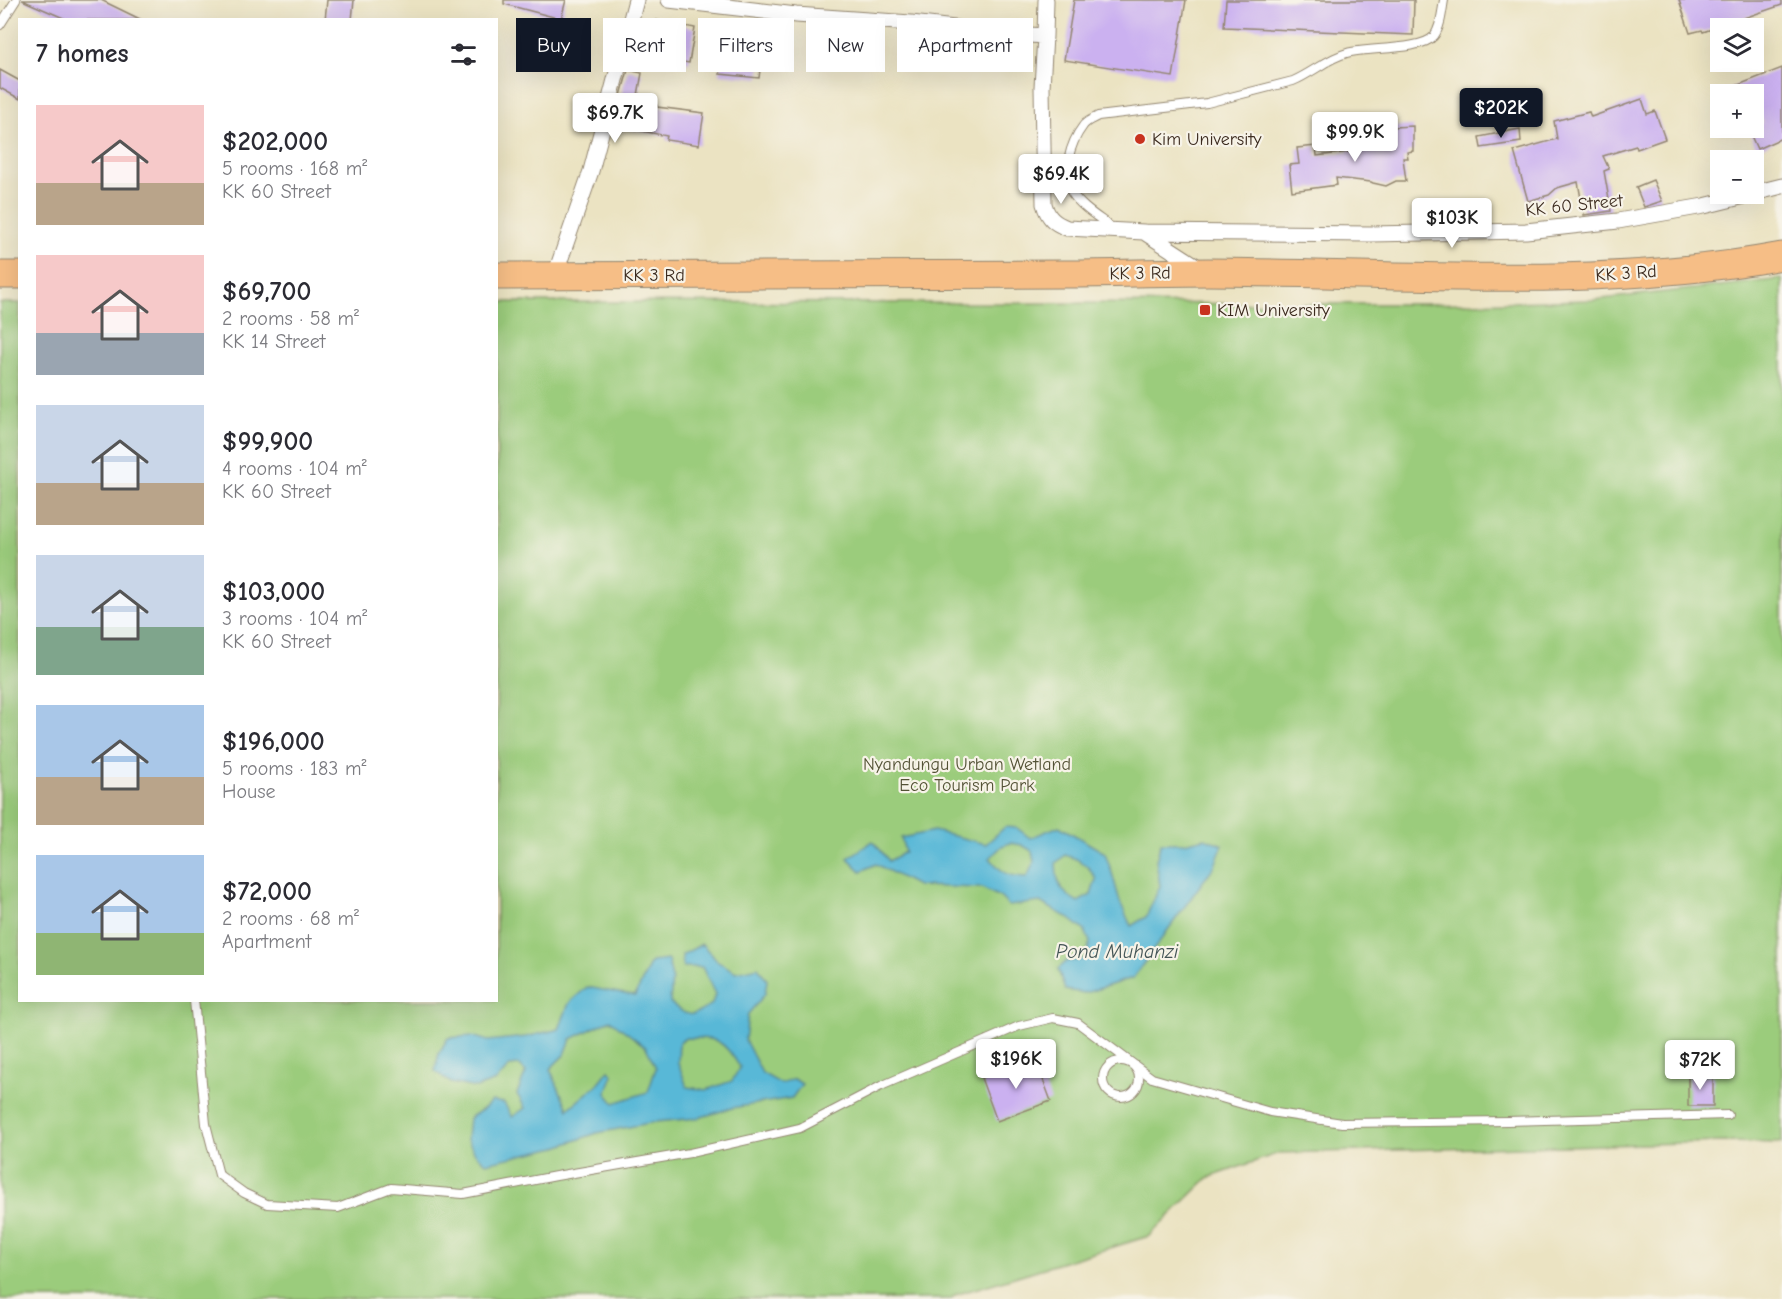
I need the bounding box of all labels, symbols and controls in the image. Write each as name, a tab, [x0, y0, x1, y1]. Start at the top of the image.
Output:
chip: Buy	[516, 18, 591, 72]
chip: Rent	[603, 18, 686, 72]
chip: Filters	[698, 18, 794, 72]
chip: New	[806, 18, 885, 72]
chip: Apartment	[897, 18, 1033, 72]
map controls	[1710, 18, 1764, 204]
button: layers	[1710, 18, 1764, 72]
icon: filters	[447, 38, 480, 71]
text: 7 homes	[36, 39, 129, 69]
button: +	[1710, 84, 1764, 138]
pin: $202K	[1459, 88, 1543, 139]
pin: $69.7K	[566, 93, 664, 144]
text: $202K	[1474, 96, 1528, 119]
text: $69.7K	[587, 101, 643, 124]
pin: $99.9K	[1306, 112, 1404, 163]
text: $99.9K	[1326, 120, 1384, 143]
text: $202,000	[222, 127, 328, 157]
icon: home	[84, 129, 156, 201]
place label: Kim University	[1152, 129, 1263, 150]
marker: Kim University	[1133, 132, 1147, 146]
button: −	[1710, 150, 1764, 204]
pin: $69.4K	[1012, 154, 1110, 205]
text: 5 rooms · 168 m²	[222, 157, 367, 180]
text: $69.4K	[1032, 162, 1090, 185]
text: KK 60 Street	[222, 180, 331, 203]
street label: KK 60 Street	[1524, 190, 1625, 221]
pin: $103K	[1410, 198, 1494, 249]
text: $103K	[1426, 206, 1478, 229]
street label: KK 3 Rd	[1595, 261, 1657, 286]
street label: KK 3 Rd	[1109, 262, 1171, 285]
street label: KK 3 Rd	[623, 265, 685, 286]
text: $69,700	[222, 277, 311, 307]
icon: home	[84, 279, 156, 351]
place label: KIM University	[1217, 300, 1331, 321]
marker: KIM University	[1198, 303, 1212, 317]
text: 2 rooms · 58 m²	[222, 307, 359, 330]
text: KK 14 Street	[222, 330, 325, 353]
text: $99,900	[222, 427, 313, 457]
icon: home	[84, 429, 156, 501]
text: 4 rooms · 104 m²	[222, 457, 367, 480]
text: KK 60 Street	[222, 480, 331, 503]
text: $103,000	[222, 577, 325, 607]
icon: home	[84, 579, 156, 651]
text: 3 rooms · 104 m²	[222, 607, 367, 630]
text: KK 60 Street	[222, 630, 331, 653]
text: $196,000	[222, 727, 325, 757]
icon: home	[84, 729, 156, 801]
park label: Nyandungu Urban Wetland Eco Tourism Park	[863, 754, 1071, 796]
text: 5 rooms · 183 m²	[222, 757, 367, 780]
text: House	[222, 780, 276, 803]
text: $72,000	[222, 877, 312, 907]
icon: home	[84, 879, 156, 951]
text: 2 rooms · 68 m²	[222, 907, 359, 930]
text: Apartment	[222, 930, 312, 953]
water label: Pond Muhanzi	[1056, 940, 1179, 963]
pin: $196K	[974, 1039, 1058, 1090]
pin: $72K	[1664, 1040, 1736, 1091]
text: $196K	[990, 1047, 1042, 1070]
text: $72K	[1679, 1048, 1721, 1071]

